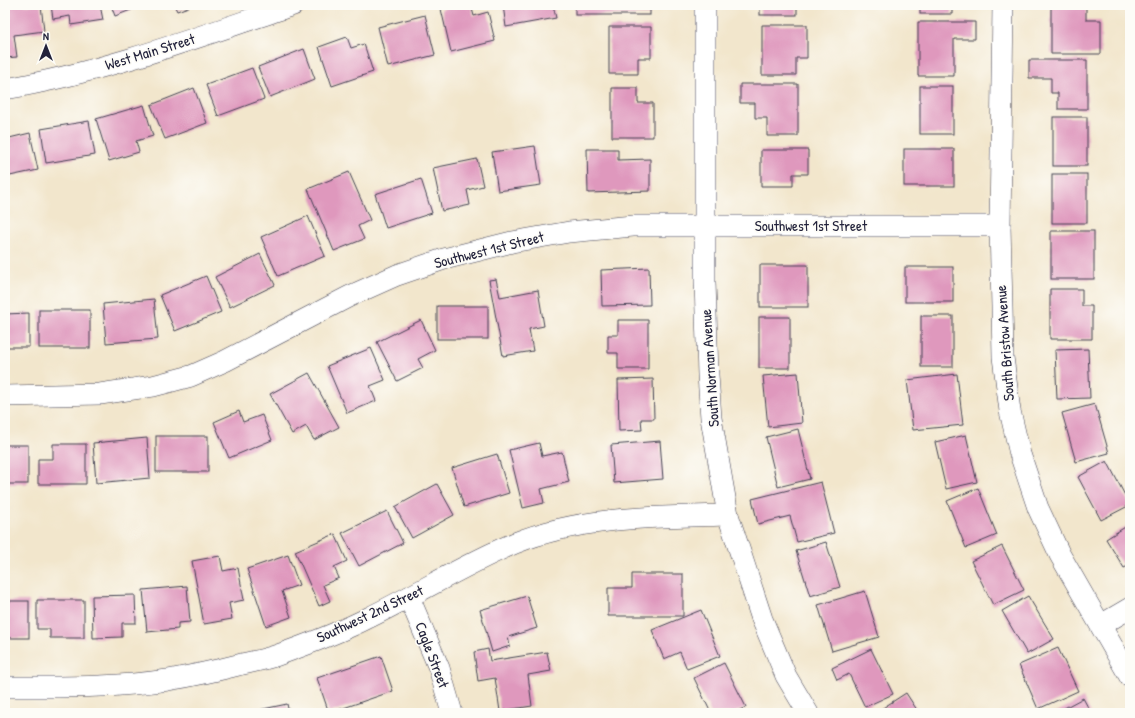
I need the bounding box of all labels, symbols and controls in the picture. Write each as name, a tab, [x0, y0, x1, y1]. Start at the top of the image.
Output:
north arrow	[26, 26, 66, 66]
street label: West Main Street	[102, 28, 198, 75]
text: N	[43, 29, 49, 43]
street label: Southwest 1st Street	[755, 215, 868, 236]
street label: Southwest 1st Street	[432, 226, 547, 273]
street label: South Bristow Avenue	[990, 284, 1019, 402]
street label: South Norman Avenue	[695, 308, 724, 428]
street label: Southwest 2nd Street	[313, 579, 427, 648]
street label: Cagle Street	[410, 619, 455, 692]

